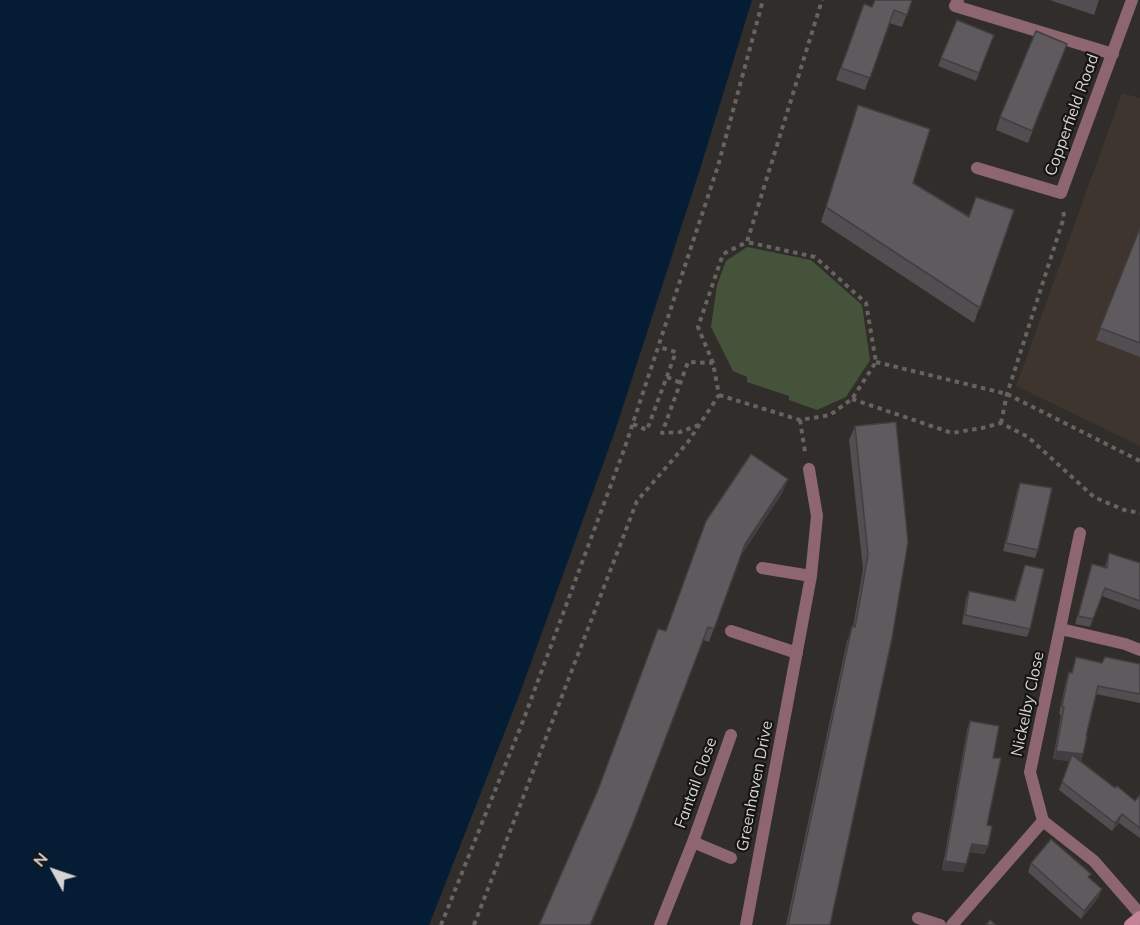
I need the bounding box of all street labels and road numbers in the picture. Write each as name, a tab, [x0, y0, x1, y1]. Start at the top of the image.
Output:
street label: Copperfield Road	[1041, 51, 1103, 179]
street label: Nickelby Close	[1007, 650, 1049, 758]
street label: Greenhaven Drive	[733, 719, 777, 853]
street label: Fantail Close	[671, 735, 721, 831]

